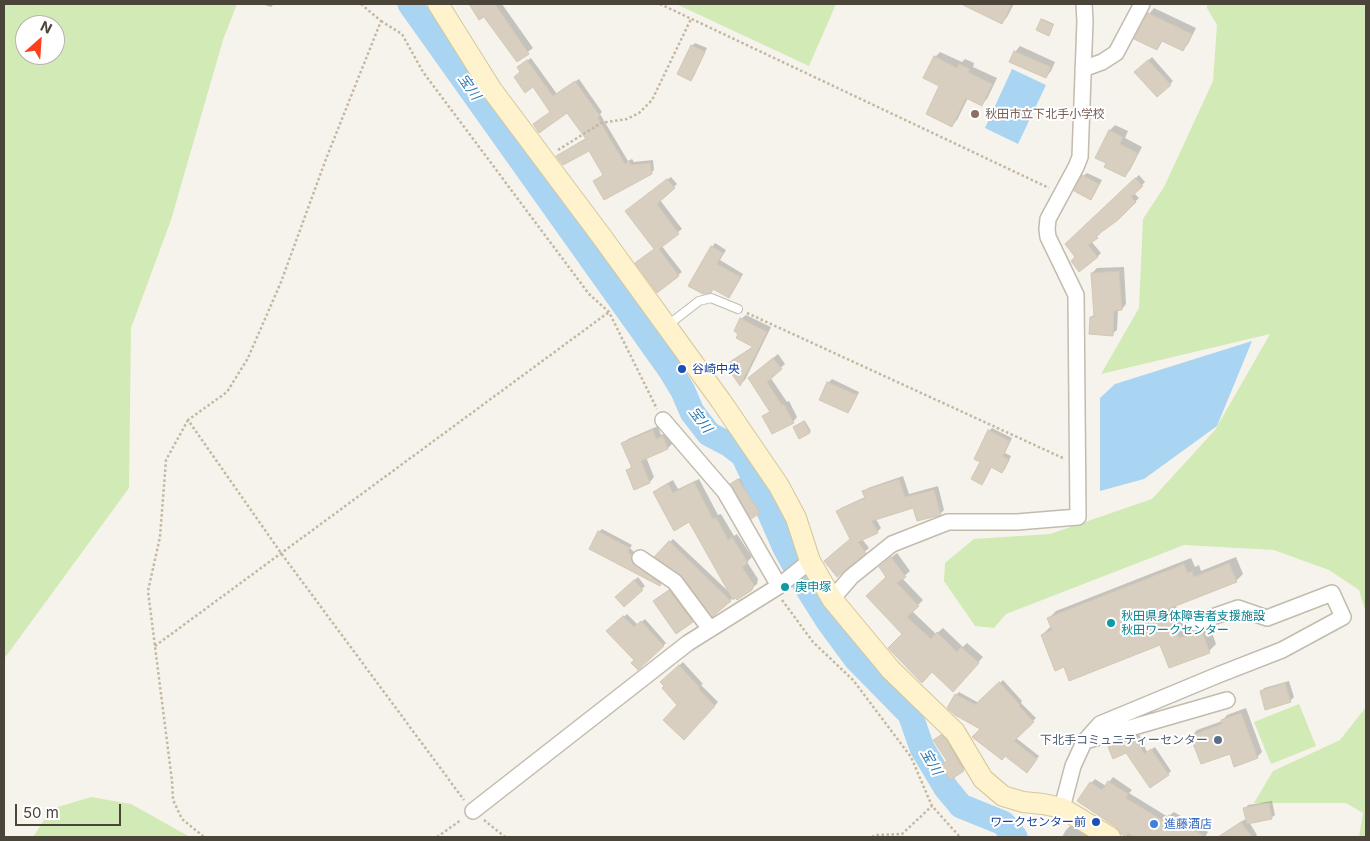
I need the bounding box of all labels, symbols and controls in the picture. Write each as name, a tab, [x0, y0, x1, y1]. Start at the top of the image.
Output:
north arrow	[15, 15, 65, 65]
text: N	[38, 17, 55, 37]
water label: 宝川	[454, 71, 484, 103]
place label: 秋田市立下北手小学校	[985, 107, 1105, 121]
marker: 秋田市立下北手小学校	[969, 108, 981, 120]
place label: 谷崎中央	[692, 362, 740, 376]
marker: 谷崎中央	[676, 363, 688, 375]
water label: 宝川	[685, 404, 715, 436]
place label: 庚申塚	[795, 580, 831, 594]
marker: 庚申塚	[779, 581, 791, 593]
place label: 秋田県身体障害者支援施設 秋田ワークセンター	[1121, 609, 1265, 637]
marker: 秋田県身体障害者支援施設 秋田ワークセンター	[1105, 617, 1117, 629]
place label: 下北手コミュニティーセンター	[1040, 733, 1208, 747]
marker: 下北手コミュニティーセンター	[1212, 734, 1224, 746]
water label: 宝川	[917, 746, 945, 778]
scale bar	[18, 794, 124, 826]
text: 50 m	[23, 803, 59, 822]
place label: ワークセンター前	[990, 815, 1086, 829]
marker: ワークセンター前	[1090, 816, 1102, 828]
place label: 進藤酒店	[1164, 817, 1212, 831]
marker: 進藤酒店	[1148, 818, 1160, 830]

